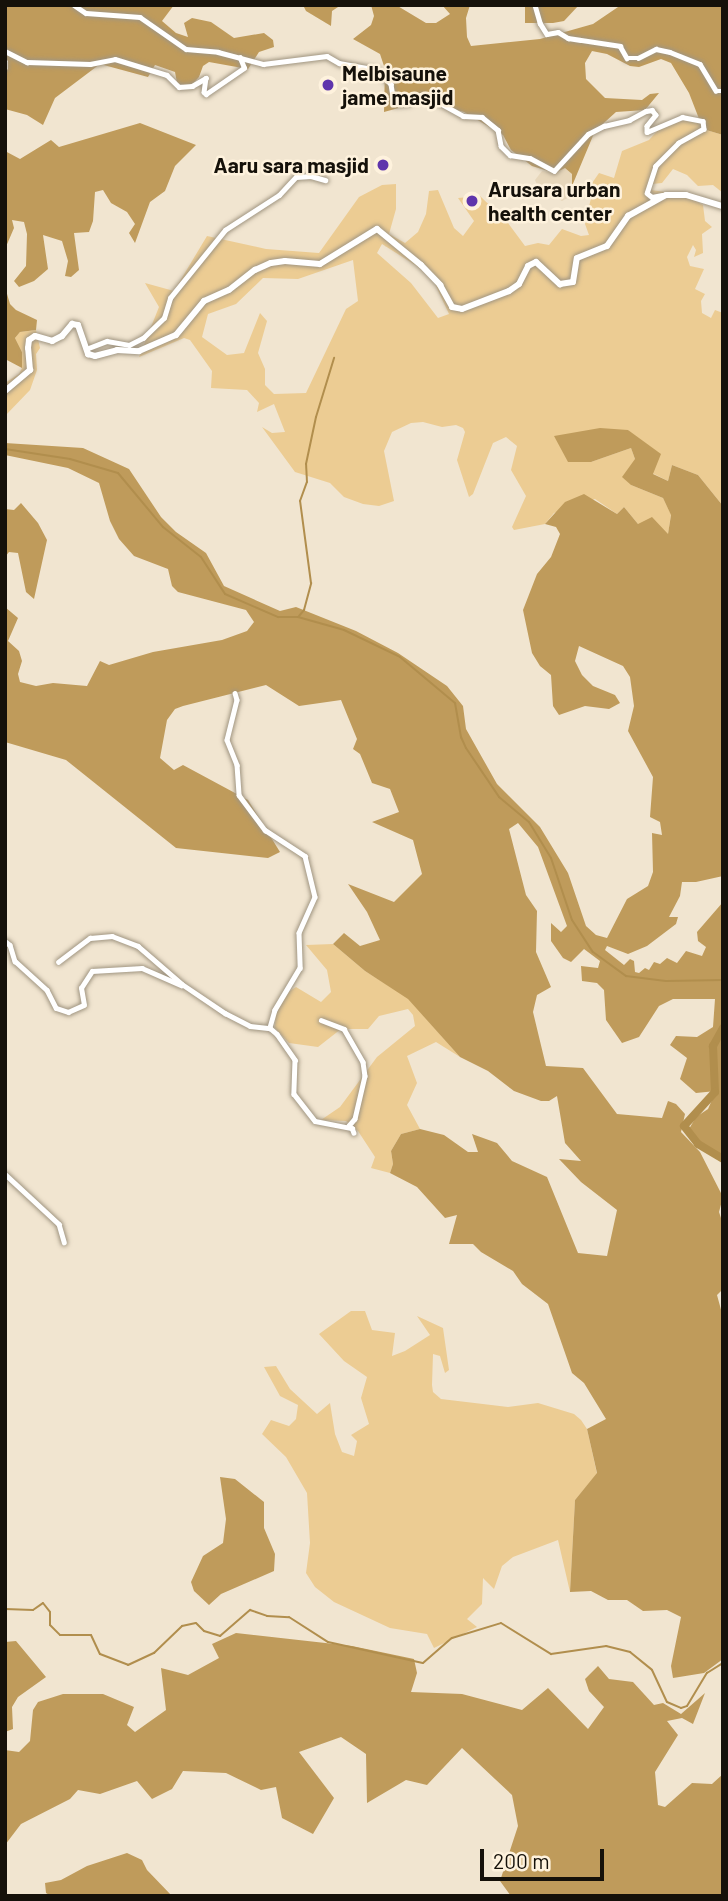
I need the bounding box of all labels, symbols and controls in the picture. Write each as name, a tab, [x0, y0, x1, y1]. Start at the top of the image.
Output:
place label: Melbisaune jame masjid	[342, 60, 453, 110]
marker: Melbisaune jame masjid	[320, 77, 336, 93]
place label: Aaru sara masjid	[214, 152, 369, 178]
marker: Aaru sara masjid	[375, 157, 391, 173]
place label: Arusara urban health center	[488, 176, 620, 226]
marker: Arusara urban health center	[462, 191, 482, 211]
scale bar	[483, 1834, 607, 1878]
text: 200 m	[493, 1848, 550, 1873]

